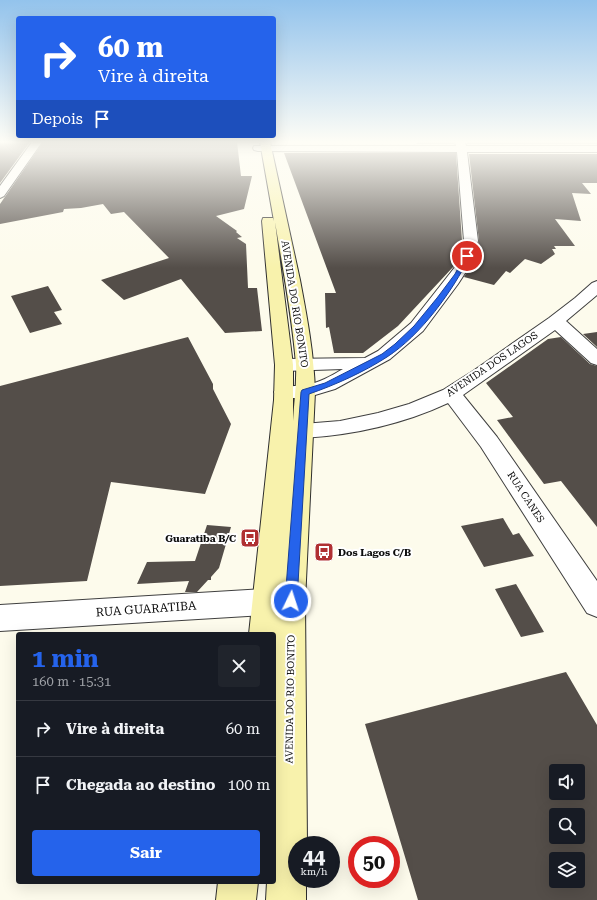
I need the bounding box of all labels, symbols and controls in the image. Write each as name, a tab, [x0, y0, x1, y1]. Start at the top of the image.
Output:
text: 60 m	[98, 31, 163, 64]
icon: right	[32, 32, 84, 84]
text: Vire à direita	[98, 65, 209, 86]
icon: arrive	[91, 108, 113, 130]
text: Depois	[32, 110, 83, 128]
pin	[450, 239, 484, 273]
street label: AVENIDA DO RIO BONITO	[279, 240, 311, 369]
icon: arrive	[456, 245, 478, 267]
street label: AVENIDA DOS LAGOS	[444, 329, 540, 399]
street label: RUA CANES	[505, 469, 547, 525]
bus stop icon: Guaratiba B/C	[239, 527, 261, 549]
place label: Guaratiba B/C	[165, 533, 236, 544]
bus stop icon: Dos Lagos C/B	[313, 541, 335, 563]
place label: Dos Lagos C/B	[338, 547, 411, 558]
position arrow	[270, 580, 312, 622]
street label: RUA GUARATIBA	[95, 598, 197, 620]
street label: AVENIDA DO RIO BONITO	[283, 634, 297, 763]
text: 1 min	[32, 645, 99, 673]
button: close	[218, 645, 260, 687]
text: 160 m · 15:31	[32, 674, 111, 689]
icon: right	[32, 718, 54, 740]
text: Vire à direita	[66, 720, 164, 738]
text: 60 m	[226, 720, 260, 738]
map controls	[549, 764, 585, 888]
button: sound	[549, 764, 585, 800]
icon: arrive	[32, 774, 54, 796]
text: Chegada ao destino	[66, 776, 215, 794]
text: 100 m	[227, 776, 270, 794]
button: search	[549, 808, 585, 844]
button: Sair	[32, 830, 260, 876]
speed limit sign: 50	[348, 836, 400, 888]
text: 44	[303, 845, 325, 869]
button: layers	[549, 852, 585, 888]
text: km/h	[301, 866, 327, 877]

